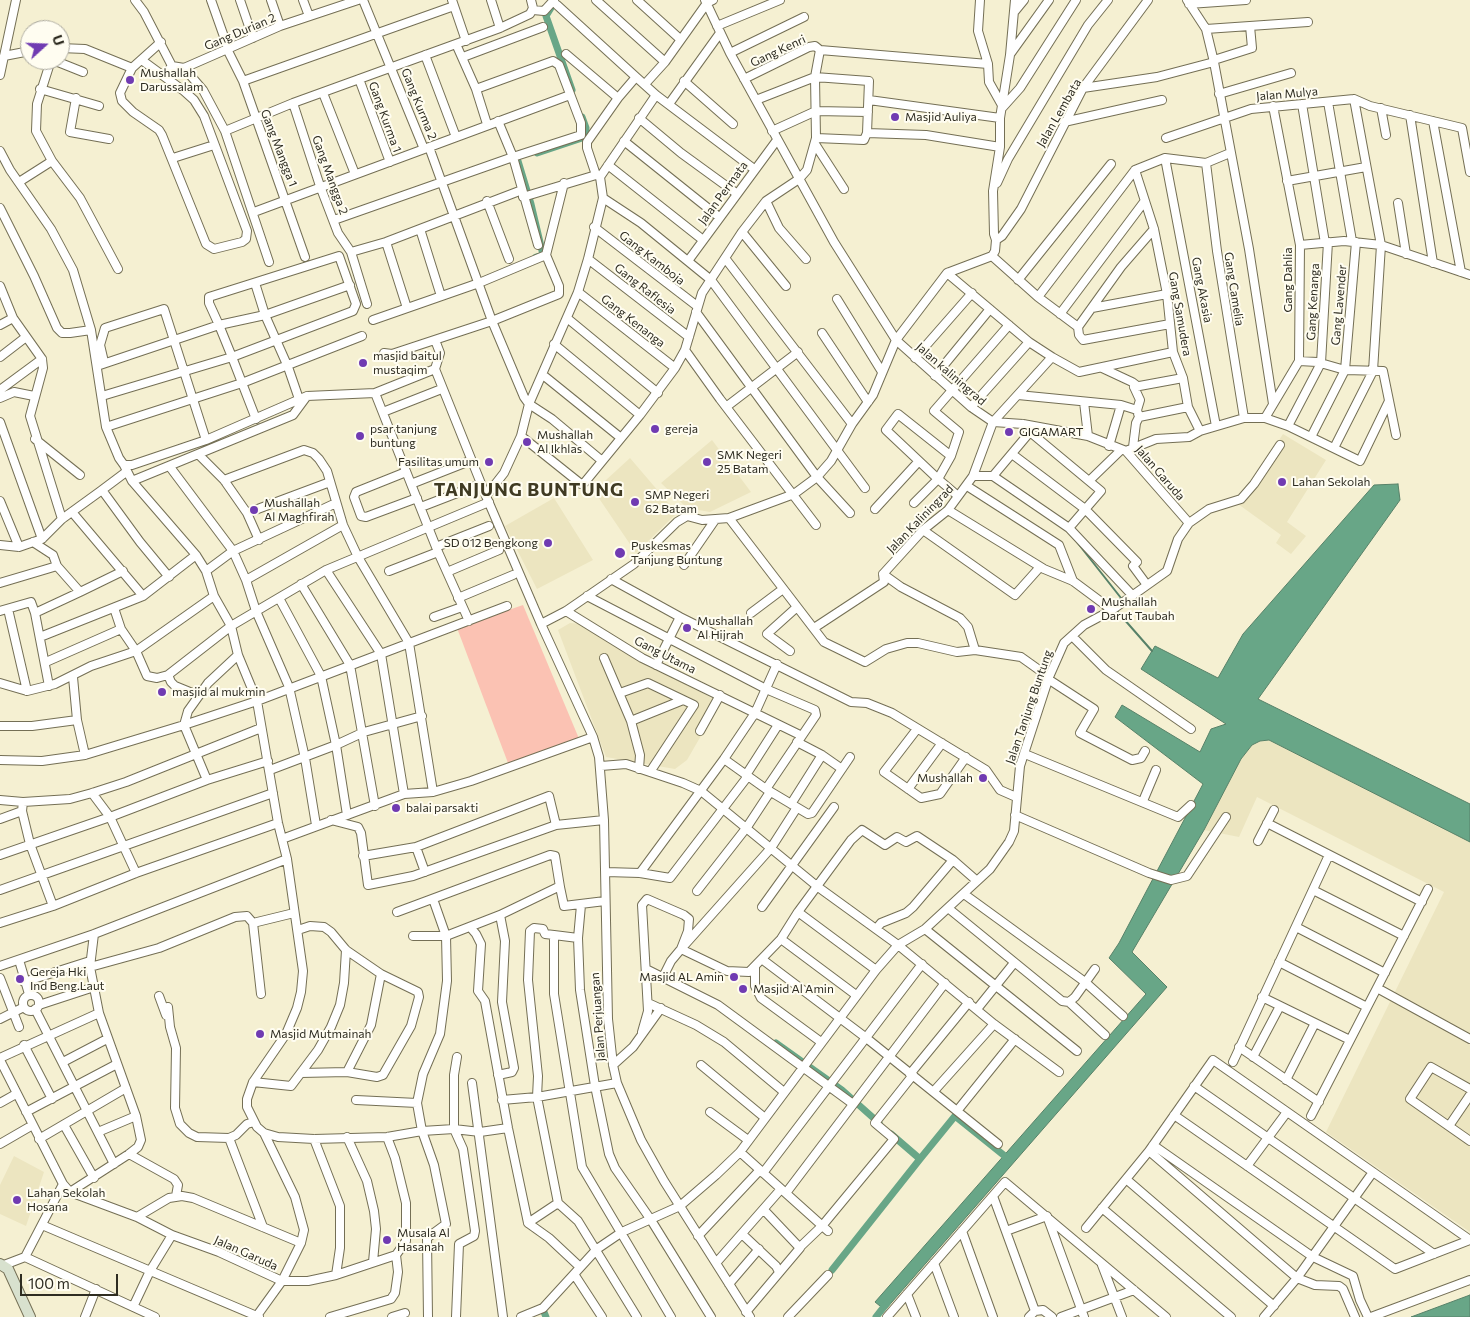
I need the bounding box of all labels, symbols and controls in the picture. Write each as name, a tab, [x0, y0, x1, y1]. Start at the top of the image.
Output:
street label: Gang Durian 2	[202, 10, 278, 54]
north arrow	[20, 20, 70, 70]
text: U	[49, 32, 68, 48]
street label: Gang Kenri	[748, 32, 808, 70]
place label: Mushallah Darussalam	[140, 66, 204, 94]
street label: Gang Kurma 2	[398, 66, 440, 142]
marker: Mushallah Darussalam	[124, 74, 136, 86]
street label: Jalan Lembata	[1034, 76, 1084, 150]
street label: Gang Kurma 1	[366, 80, 404, 154]
street label: Jalan Mulya	[1256, 84, 1318, 104]
street label: Gang Mangga 1	[258, 107, 300, 189]
place label: Masjid Auliya	[905, 110, 977, 124]
marker: Masjid Auliya	[889, 111, 901, 123]
street label: Gang Mangga 2	[309, 133, 351, 217]
street label: Jalan Permata	[695, 159, 751, 227]
street label: Gang Kamboja	[616, 228, 688, 288]
street label: Gang Dahlia	[1281, 247, 1295, 313]
street label: Gang Camelia	[1221, 251, 1247, 327]
street label: Gang Akasia	[1189, 256, 1215, 324]
street label: Gang Raflesia	[611, 261, 679, 317]
street label: Gang Kenanga	[1304, 263, 1322, 341]
street label: Gang Lavender	[1328, 264, 1350, 346]
street label: Gang Samudera	[1165, 271, 1195, 357]
street label: Gang Kenanga	[598, 291, 668, 351]
street label: Jalan kaliningrad	[913, 340, 989, 408]
place label: masjid baitul mustaqim	[373, 349, 442, 377]
marker: masjid baitul mustaqim	[357, 357, 369, 369]
place label: psar tanjung buntung	[370, 422, 437, 450]
place label: gereja	[665, 422, 698, 436]
marker: gereja	[649, 423, 661, 435]
place label: GIGAMART	[1019, 425, 1083, 439]
marker: GIGAMART	[1003, 426, 1015, 438]
place label: Mushallah Al Ikhlas	[537, 428, 593, 456]
marker: psar tanjung buntung	[354, 430, 366, 442]
marker: Mushallah Al Ikhlas	[521, 436, 533, 448]
street label: Jalan Garuda	[1132, 443, 1188, 503]
place label: SMK Negeri 25 Batam	[717, 448, 782, 476]
place label: Fasilitas umum	[398, 455, 479, 469]
marker: Fasilitas umum	[483, 456, 495, 468]
marker: SMK Negeri 25 Batam	[701, 456, 713, 468]
place label: Lahan Sekolah	[1292, 475, 1370, 489]
marker: Lahan Sekolah	[1276, 476, 1288, 488]
district label: TANJUNG BUNTUNG	[432, 479, 626, 501]
street label: Jalan Kaliningrad	[884, 482, 956, 556]
place label: SMP Negeri 62 Batam	[645, 488, 709, 516]
place label: Mushallah Al Maghfirah	[264, 496, 334, 524]
marker: SMP Negeri 62 Batam	[629, 496, 641, 508]
marker: Mushallah Al Maghfirah	[248, 504, 260, 516]
place label: SD 012 Bengkong	[444, 536, 538, 550]
marker: SD 012 Bengkong	[542, 537, 554, 549]
place label: Puskesmas Tanjung Buntung	[631, 539, 723, 567]
marker: Puskesmas Tanjung Buntung	[613, 546, 627, 560]
place label: Mushallah Darut Taubah	[1101, 595, 1175, 623]
marker: Mushallah Darut Taubah	[1085, 603, 1097, 615]
place label: Mushallah Al Hijrah	[697, 614, 753, 642]
marker: Mushallah Al Hijrah	[681, 622, 693, 634]
street label: Gang Utama	[632, 633, 698, 677]
street label: Jalan Tanjung Buntung	[1003, 648, 1055, 766]
place label: masjid al mukmin	[172, 685, 265, 699]
marker: masjid al mukmin	[156, 686, 168, 698]
place label: Mushallah	[917, 771, 973, 785]
marker: Mushallah	[977, 772, 989, 784]
place label: balai parsakti	[406, 801, 478, 815]
marker: balai parsakti	[390, 802, 402, 814]
place label: Gereja Hki Ind Beng.Laut	[30, 965, 105, 993]
place label: Masjid AL Amin	[639, 970, 724, 984]
marker: Masjid AL Amin	[728, 971, 740, 983]
street label: Jalan Perjuangan	[588, 972, 608, 1062]
marker: Gereja Hki Ind Beng.Laut	[14, 973, 26, 985]
place label: Masjid Al Amin	[753, 982, 834, 996]
marker: Masjid Al Amin	[737, 983, 749, 995]
place label: Masjid Mutmainah	[270, 1027, 371, 1041]
marker: Masjid Mutmainah	[254, 1028, 266, 1040]
place label: Lahan Sekolah Hosana	[27, 1186, 105, 1214]
marker: Lahan Sekolah Hosana	[11, 1194, 23, 1206]
place label: Musala Al Hasanah	[397, 1226, 450, 1254]
street label: Jalan Garuda	[212, 1233, 280, 1273]
marker: Musala Al Hasanah	[381, 1234, 393, 1246]
scale bar	[22, 1264, 120, 1296]
text: 100 m	[28, 1274, 70, 1292]

